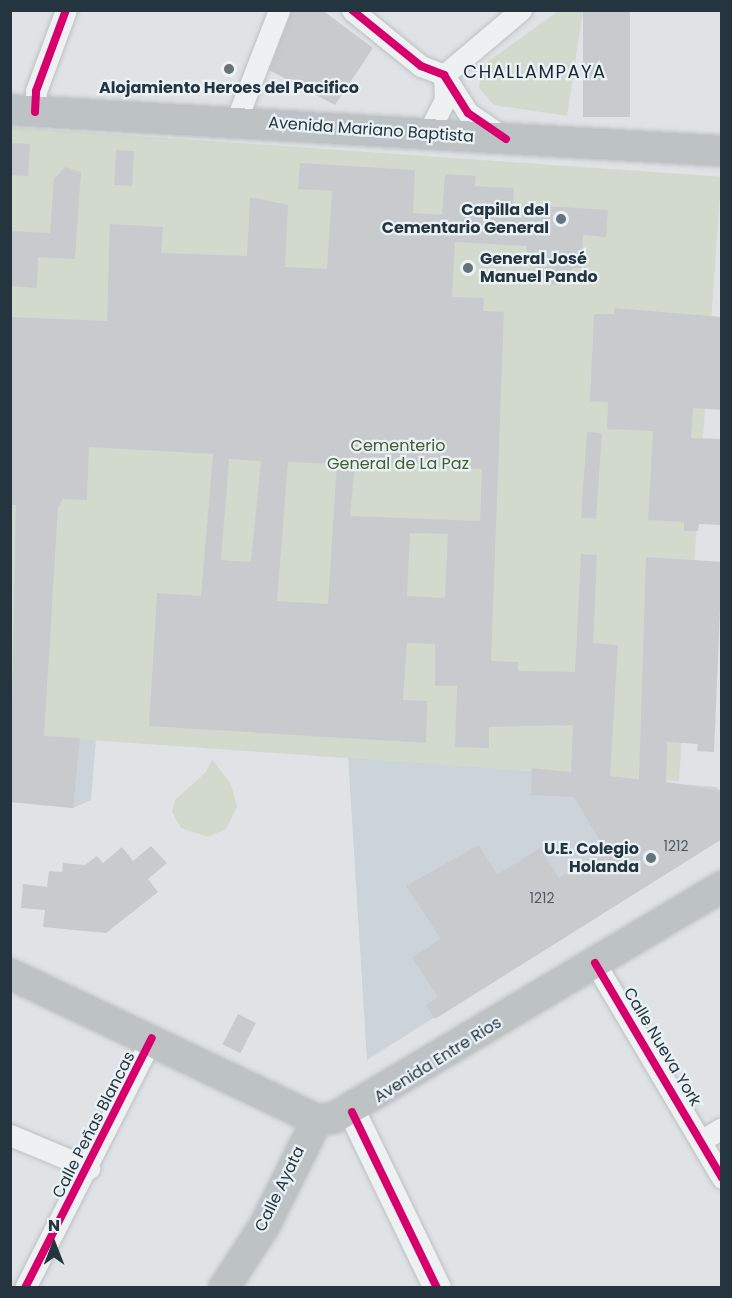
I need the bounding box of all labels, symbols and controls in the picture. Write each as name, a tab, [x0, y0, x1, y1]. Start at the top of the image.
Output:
district label: CHALLAMPAYA	[463, 61, 607, 83]
marker: Alojamiento Heroes del Pacifico	[222, 62, 236, 76]
place label: Alojamiento Heroes del Pacifico	[99, 78, 359, 98]
street label: Avenida Mariano Baptista	[268, 113, 474, 147]
place label: Capilla del Cementario General	[382, 200, 549, 238]
marker: Capilla del Cementario General	[554, 212, 568, 226]
place label: General José Manuel Pando	[480, 249, 598, 287]
marker: General José Manuel Pando	[461, 261, 475, 275]
park label: Cementerio General de La Paz	[327, 436, 469, 474]
house number: 1212	[663, 838, 689, 854]
place label: U.E. Colegio Holanda	[544, 839, 639, 877]
marker: U.E. Colegio Holanda	[644, 851, 658, 865]
house number: 1212	[529, 890, 555, 906]
street label: Calle Nueva York	[619, 984, 705, 1110]
street label: Avenida Entre Rios	[371, 1013, 505, 1107]
street label: Calle Peñas Blancas	[49, 1049, 139, 1201]
street label: Calle Ayata	[251, 1143, 309, 1235]
north arrow	[24, 1214, 84, 1274]
text: N	[48, 1214, 60, 1237]

